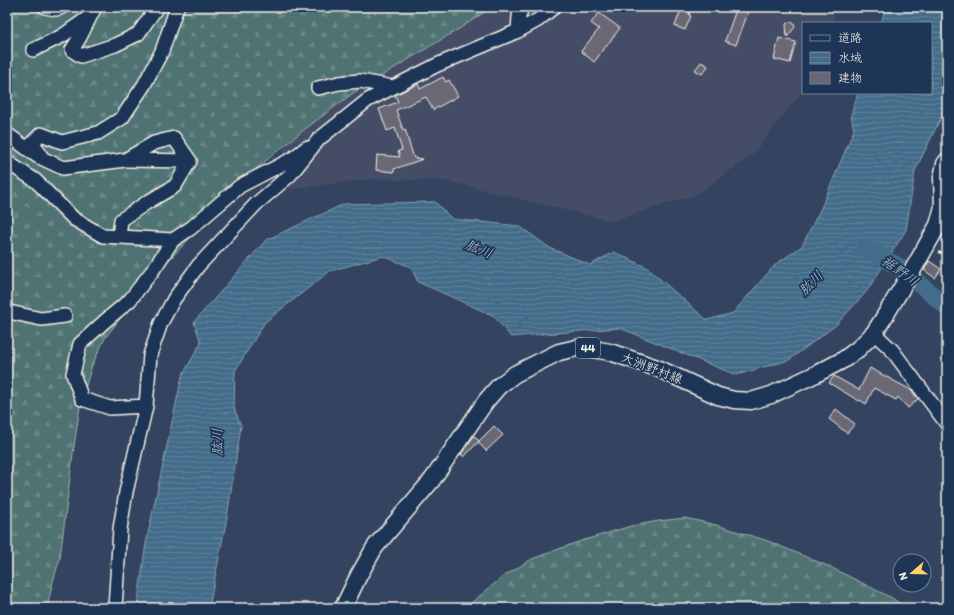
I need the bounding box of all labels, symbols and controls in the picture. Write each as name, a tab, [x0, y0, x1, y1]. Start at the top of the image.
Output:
legend	[802, 22, 932, 94]
text: 道路	[838, 31, 862, 45]
text: 水域	[838, 51, 862, 65]
text: 建物	[838, 71, 862, 85]
water label: 肱川	[463, 236, 495, 262]
water label: 裾野川	[878, 252, 922, 290]
water label: 肱川	[795, 267, 827, 299]
road number: 44	[576, 338, 600, 358]
street label: 大洲野村線	[619, 349, 686, 387]
water label: 肱川	[209, 428, 226, 456]
north arrow	[892, 553, 932, 593]
text: N	[896, 571, 910, 582]

